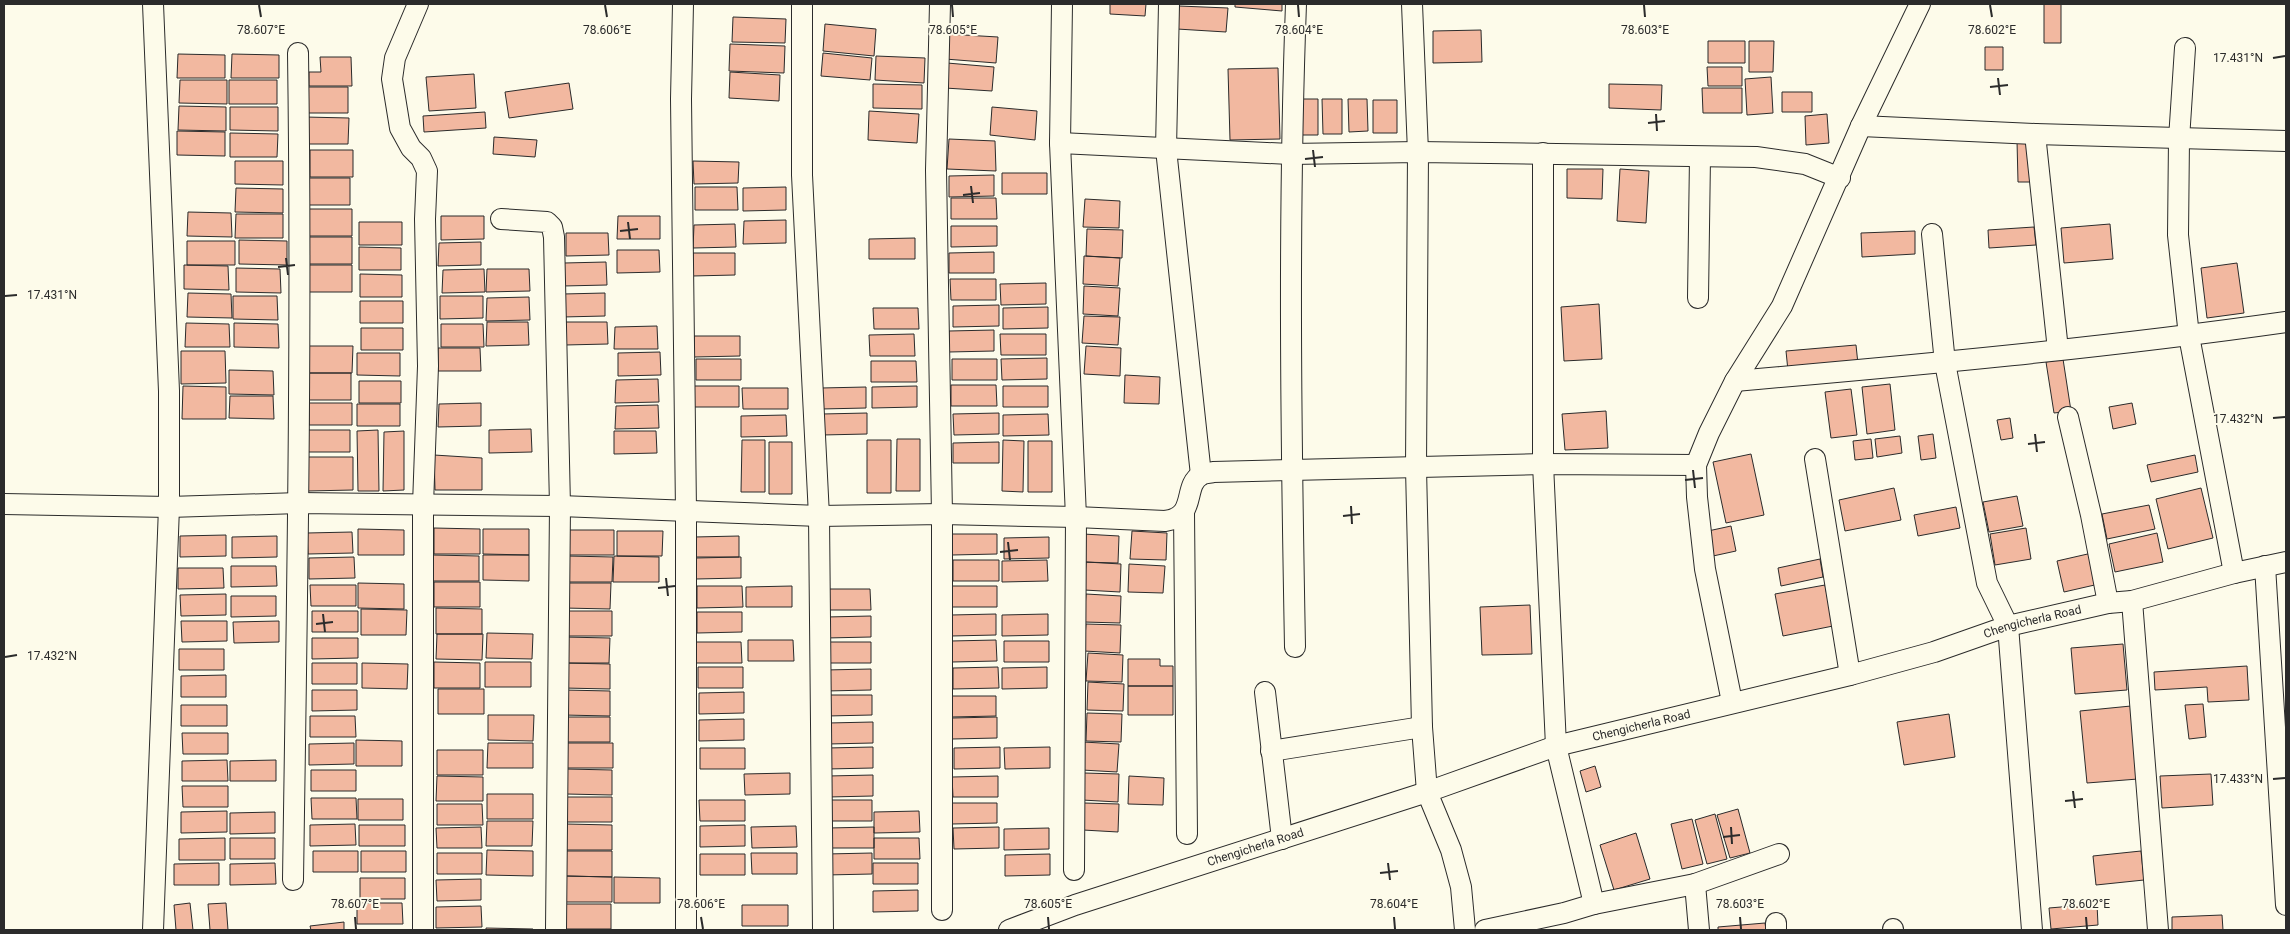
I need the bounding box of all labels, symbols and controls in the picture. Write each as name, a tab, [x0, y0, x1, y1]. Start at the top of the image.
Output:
text: 78.607°E	[237, 23, 285, 37]
text: 78.606°E	[583, 23, 631, 37]
text: 78.605°E	[929, 23, 977, 37]
text: 78.604°E	[1275, 23, 1323, 37]
text: 78.603°E	[1621, 23, 1669, 37]
text: 78.602°E	[1968, 23, 2016, 37]
text: 17.431°N	[2213, 51, 2263, 65]
text: 17.431°N	[27, 288, 77, 302]
text: 17.432°N	[2213, 412, 2263, 426]
street label: Chengicherla Road	[1982, 602, 2083, 641]
text: 17.432°N	[27, 649, 77, 663]
street label: Chengicherla Road	[1591, 707, 1692, 744]
text: 17.433°N	[2213, 772, 2263, 786]
street label: Chengicherla Road	[1205, 825, 1305, 869]
text: 78.607°E	[331, 897, 379, 911]
text: 78.606°E	[677, 897, 725, 911]
text: 78.605°E	[1024, 897, 1072, 911]
text: 78.604°E	[1370, 897, 1418, 911]
text: 78.603°E	[1716, 897, 1764, 911]
text: 78.602°E	[2062, 897, 2110, 911]

